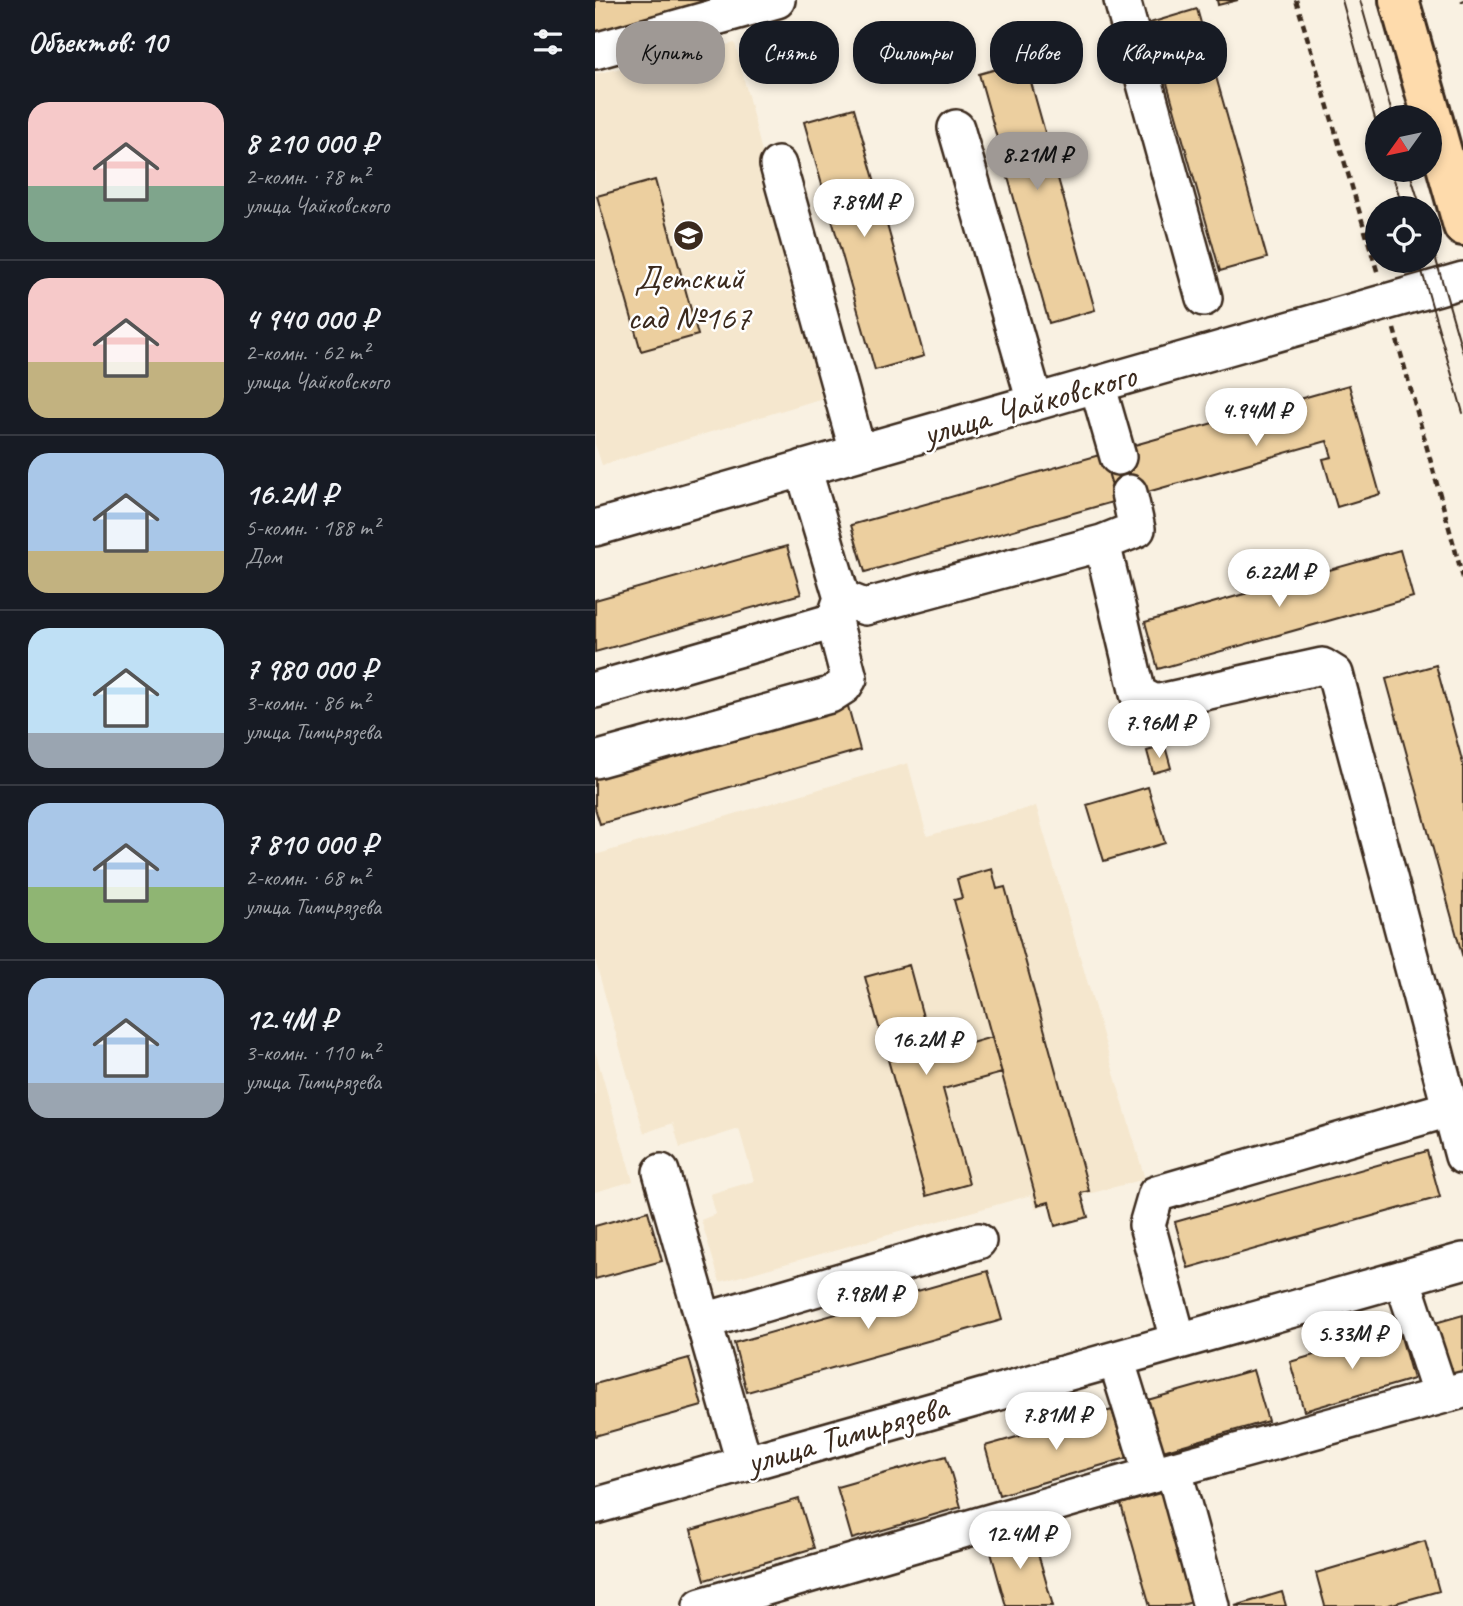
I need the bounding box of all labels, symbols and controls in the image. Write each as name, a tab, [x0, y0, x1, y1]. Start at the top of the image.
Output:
chip: Купить	[616, 21, 725, 84]
chip: Снять	[739, 21, 839, 84]
chip: Фильтры	[853, 21, 976, 84]
chip: Новое	[990, 21, 1083, 84]
chip: Квартира	[1097, 21, 1227, 84]
text: Объектов: 10	[28, 23, 167, 61]
icon: filters	[529, 23, 567, 61]
north arrow	[1365, 105, 1442, 182]
map controls	[1365, 105, 1442, 273]
text: 8 210 000 ₽	[245, 124, 377, 162]
icon: home	[84, 130, 168, 214]
pin: 8.21M ₽	[972, 132, 1102, 192]
text: 8.21M ₽	[1002, 140, 1072, 169]
text: 2-комн. · 78 m²	[245, 162, 369, 191]
pin: 7.89M ₽	[799, 180, 929, 239]
text: 7.89M ₽	[829, 187, 899, 216]
text: улица Чайковского	[245, 191, 389, 220]
button: locate	[1365, 196, 1442, 273]
school or university icon: Детский сад №167	[672, 219, 706, 253]
place label: Детский сад №167	[627, 255, 753, 340]
text: 4 940 000 ₽	[245, 300, 376, 338]
icon: home	[84, 306, 168, 390]
text: 2-комн. · 62 m²	[245, 338, 369, 367]
street label: улица Чайковского	[915, 352, 1143, 457]
text: улица Чайковского	[245, 367, 389, 396]
pin: 4.94M ₽	[1191, 388, 1321, 448]
text: 4.94M ₽	[1221, 396, 1291, 425]
text: 16.2M ₽	[245, 475, 337, 513]
icon: home	[84, 481, 168, 565]
text: 5-комн. · 188 m²	[245, 513, 379, 542]
text: Дом	[245, 542, 282, 571]
pin: 6.22M ₽	[1214, 550, 1344, 609]
text: 6.22M ₽	[1244, 557, 1314, 586]
text: 7 980 000 ₽	[245, 650, 376, 688]
icon: home	[84, 656, 168, 740]
text: 3-комн. · 86 m²	[245, 688, 369, 717]
pin: 7.96M ₽	[1094, 700, 1224, 760]
text: 7.96M ₽	[1124, 708, 1194, 737]
text: улица Тимирязева	[245, 717, 381, 746]
text: 7 810 000 ₽	[245, 825, 377, 863]
icon: home	[84, 831, 168, 915]
text: 2-комн. · 68 m²	[245, 863, 369, 892]
text: улица Тимирязева	[245, 892, 381, 921]
text: 12.4M ₽	[245, 1000, 336, 1038]
icon: home	[84, 1006, 168, 1090]
pin: 16.2M ₽	[861, 1018, 991, 1077]
text: 16.2M ₽	[891, 1025, 961, 1054]
text: 3-комн. · 110 m²	[245, 1038, 379, 1067]
text: улица Тимирязева	[245, 1067, 381, 1096]
pin: 7.98M ₽	[803, 1272, 933, 1331]
text: 7.98M ₽	[833, 1279, 903, 1308]
pin: 5.33M ₽	[1287, 1312, 1417, 1371]
text: 5.33M ₽	[1317, 1319, 1387, 1348]
street label: улица Тимирязева	[739, 1384, 955, 1485]
pin: 7.81M ₽	[991, 1392, 1121, 1452]
text: 7.81M ₽	[1021, 1400, 1091, 1429]
pin: 12.4M ₽	[955, 1512, 1085, 1571]
text: 12.4M ₽	[985, 1519, 1055, 1548]

